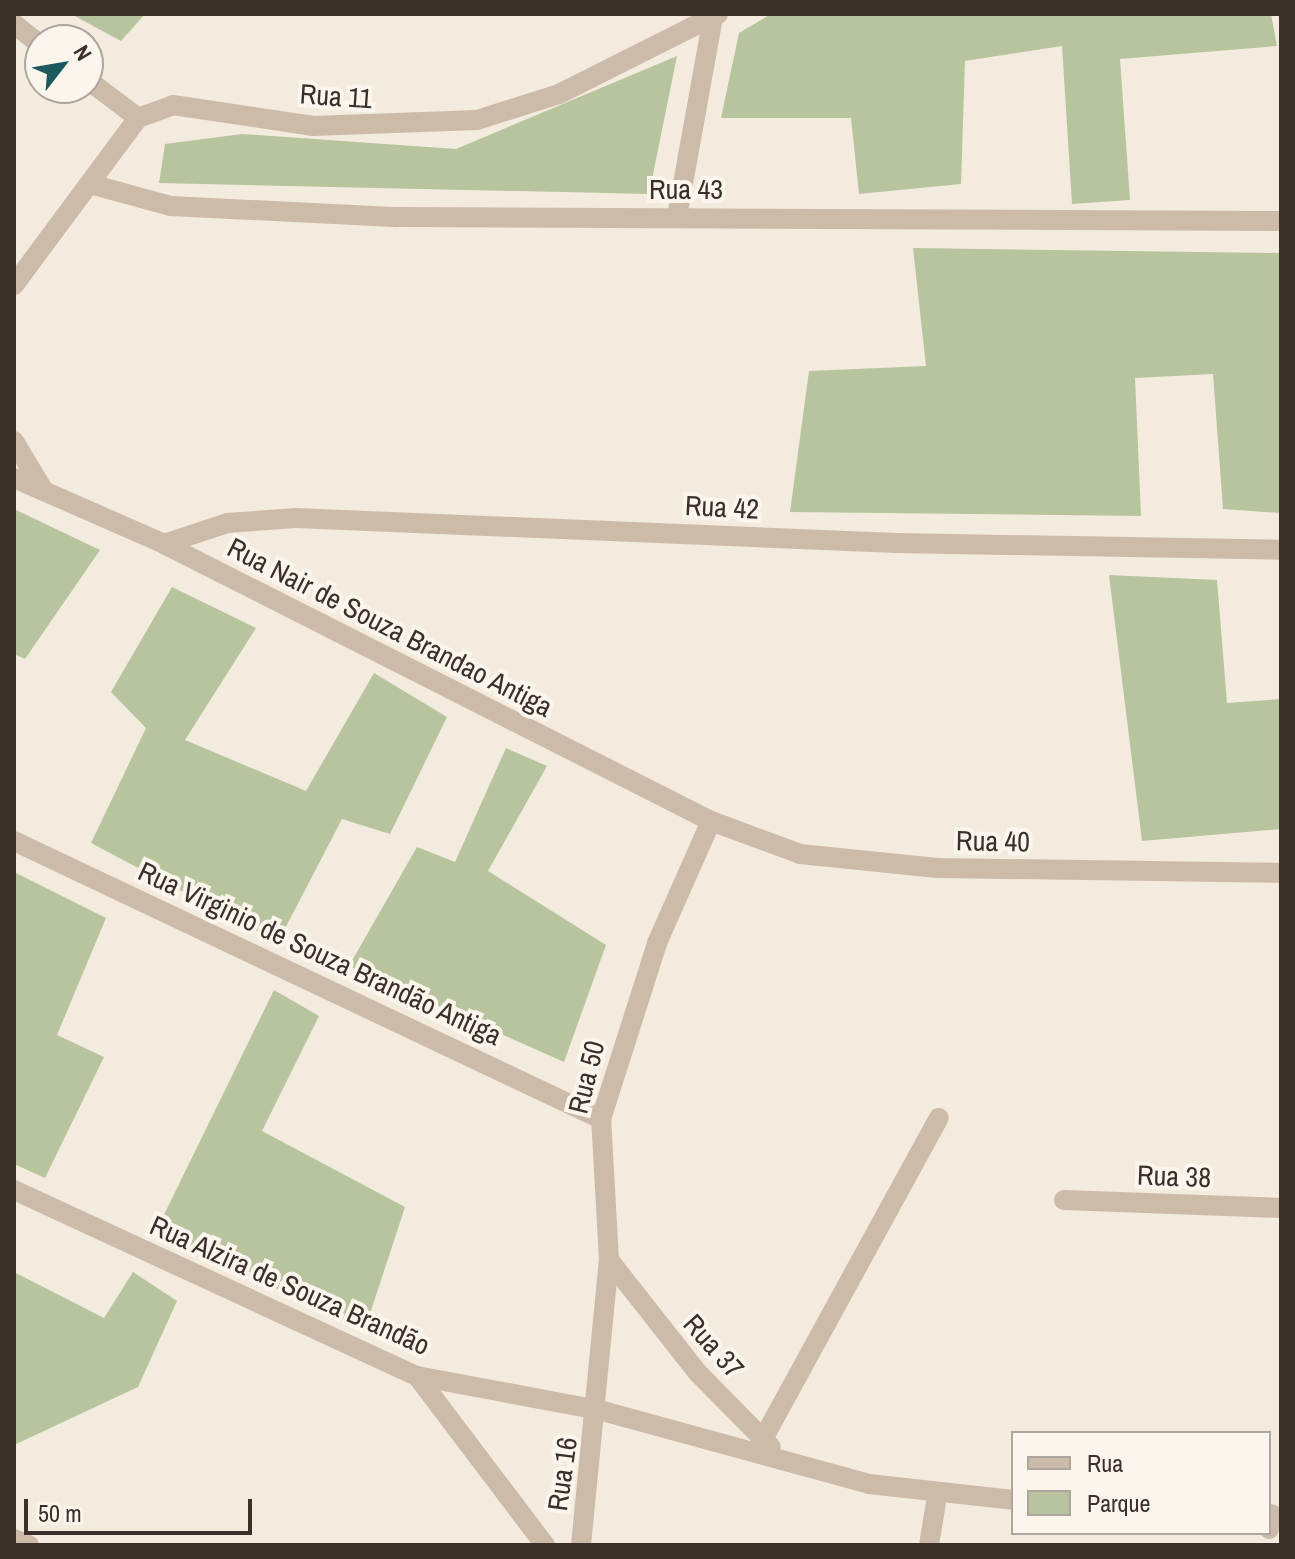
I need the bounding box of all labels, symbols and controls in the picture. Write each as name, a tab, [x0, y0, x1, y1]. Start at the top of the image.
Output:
north arrow	[24, 24, 104, 104]
text: N	[67, 39, 99, 66]
street label: Rua 11	[299, 77, 373, 115]
street label: Rua 43	[649, 172, 723, 206]
street label: Rua 42	[684, 488, 760, 526]
street label: Rua Nair de Souza Brandao Antiga	[221, 530, 559, 724]
street label: Rua 40	[956, 824, 1030, 858]
street label: Rua Virginio de Souza Brandão Antiga	[133, 854, 507, 1052]
street label: Rua 50	[561, 1037, 611, 1117]
street label: Rua 38	[1136, 1158, 1212, 1194]
street label: Rua Alzira de Souza Brandão	[144, 1208, 436, 1362]
street label: Rua 37	[677, 1307, 751, 1385]
legend	[1011, 1431, 1271, 1535]
street label: Rua 16	[540, 1435, 584, 1513]
text: Rua	[1087, 1447, 1123, 1479]
scale bar	[28, 1483, 256, 1533]
text: Parque	[1087, 1487, 1150, 1519]
text: 50 m	[38, 1497, 82, 1529]

